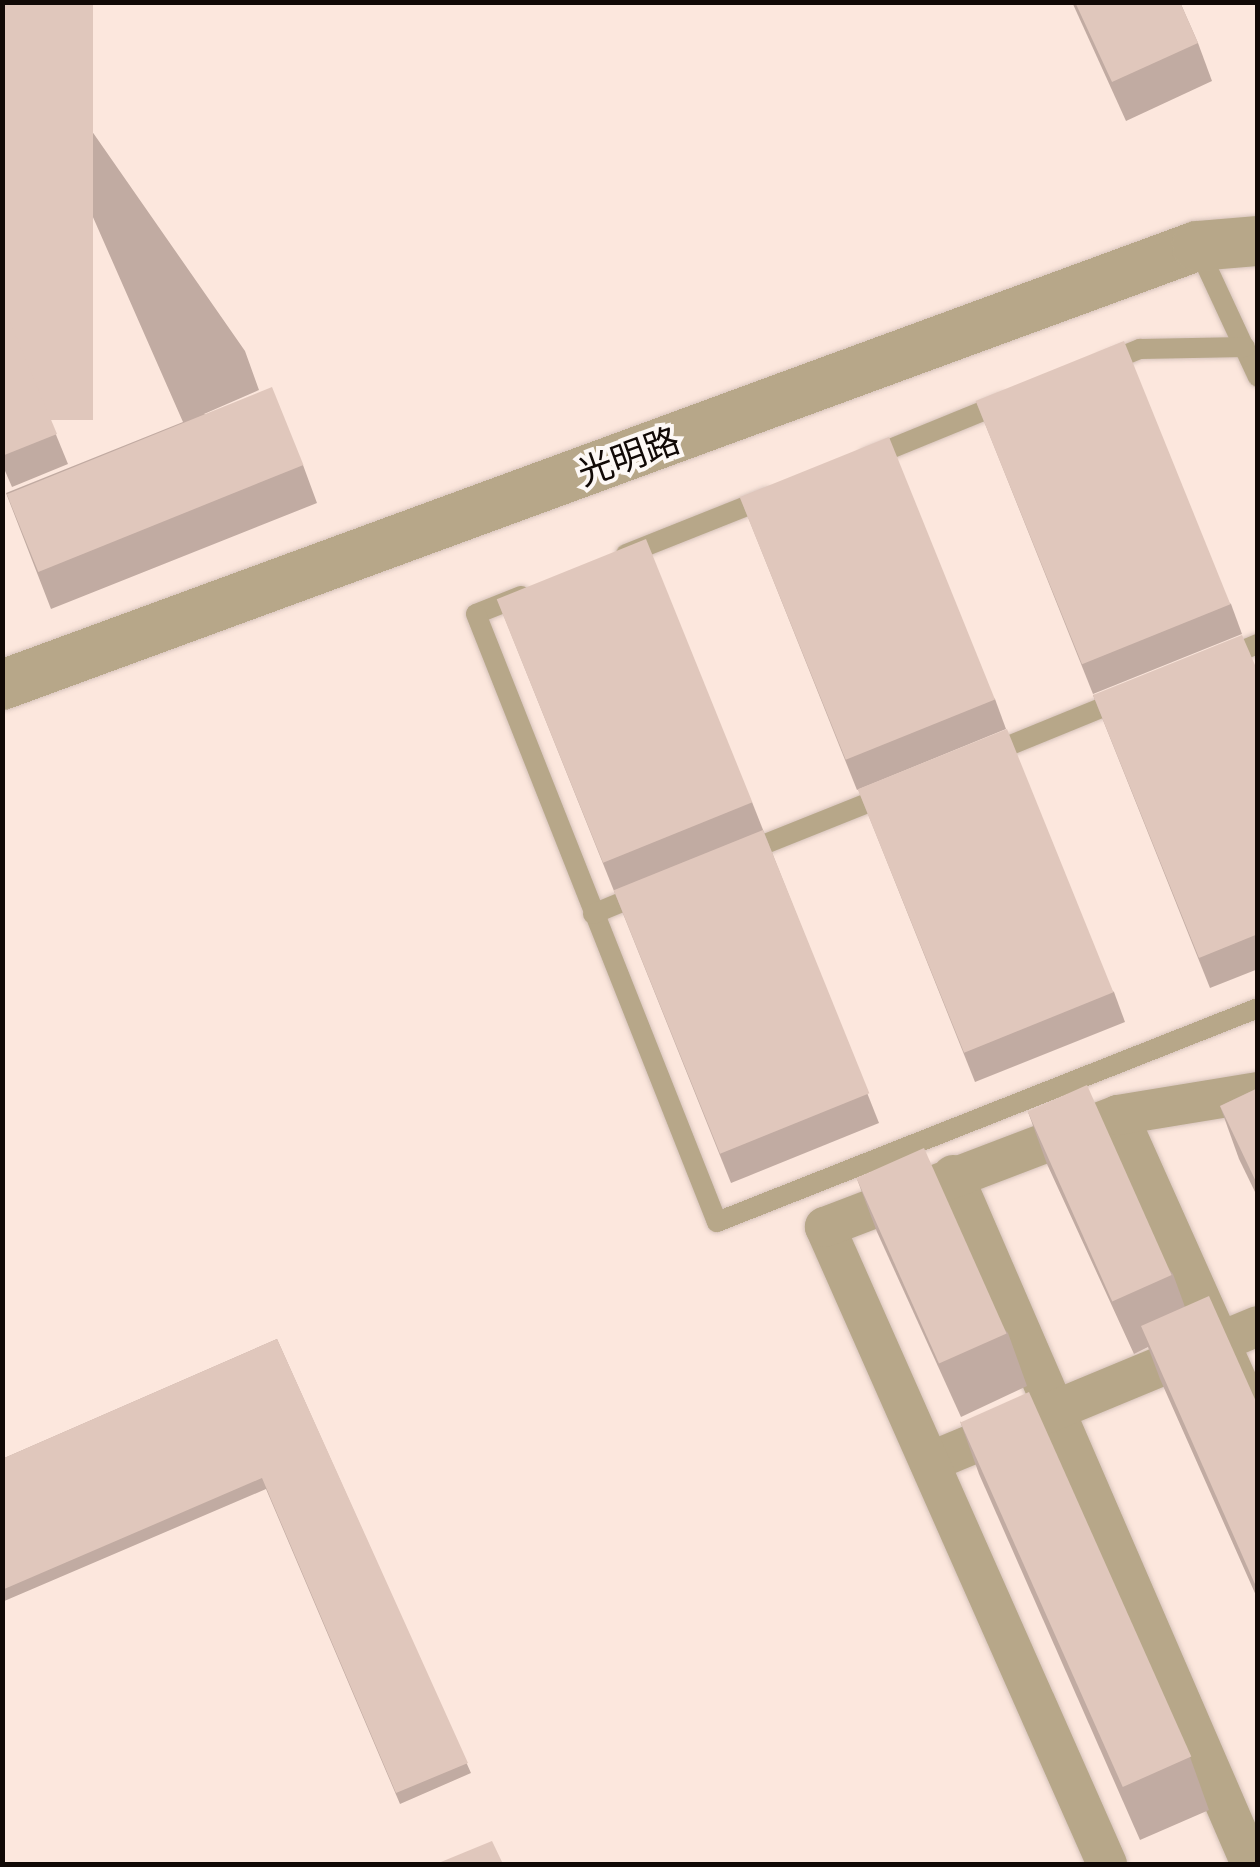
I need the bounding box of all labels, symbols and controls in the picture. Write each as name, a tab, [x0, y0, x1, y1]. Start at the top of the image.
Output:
street label: 光明路	[571, 417, 685, 493]

